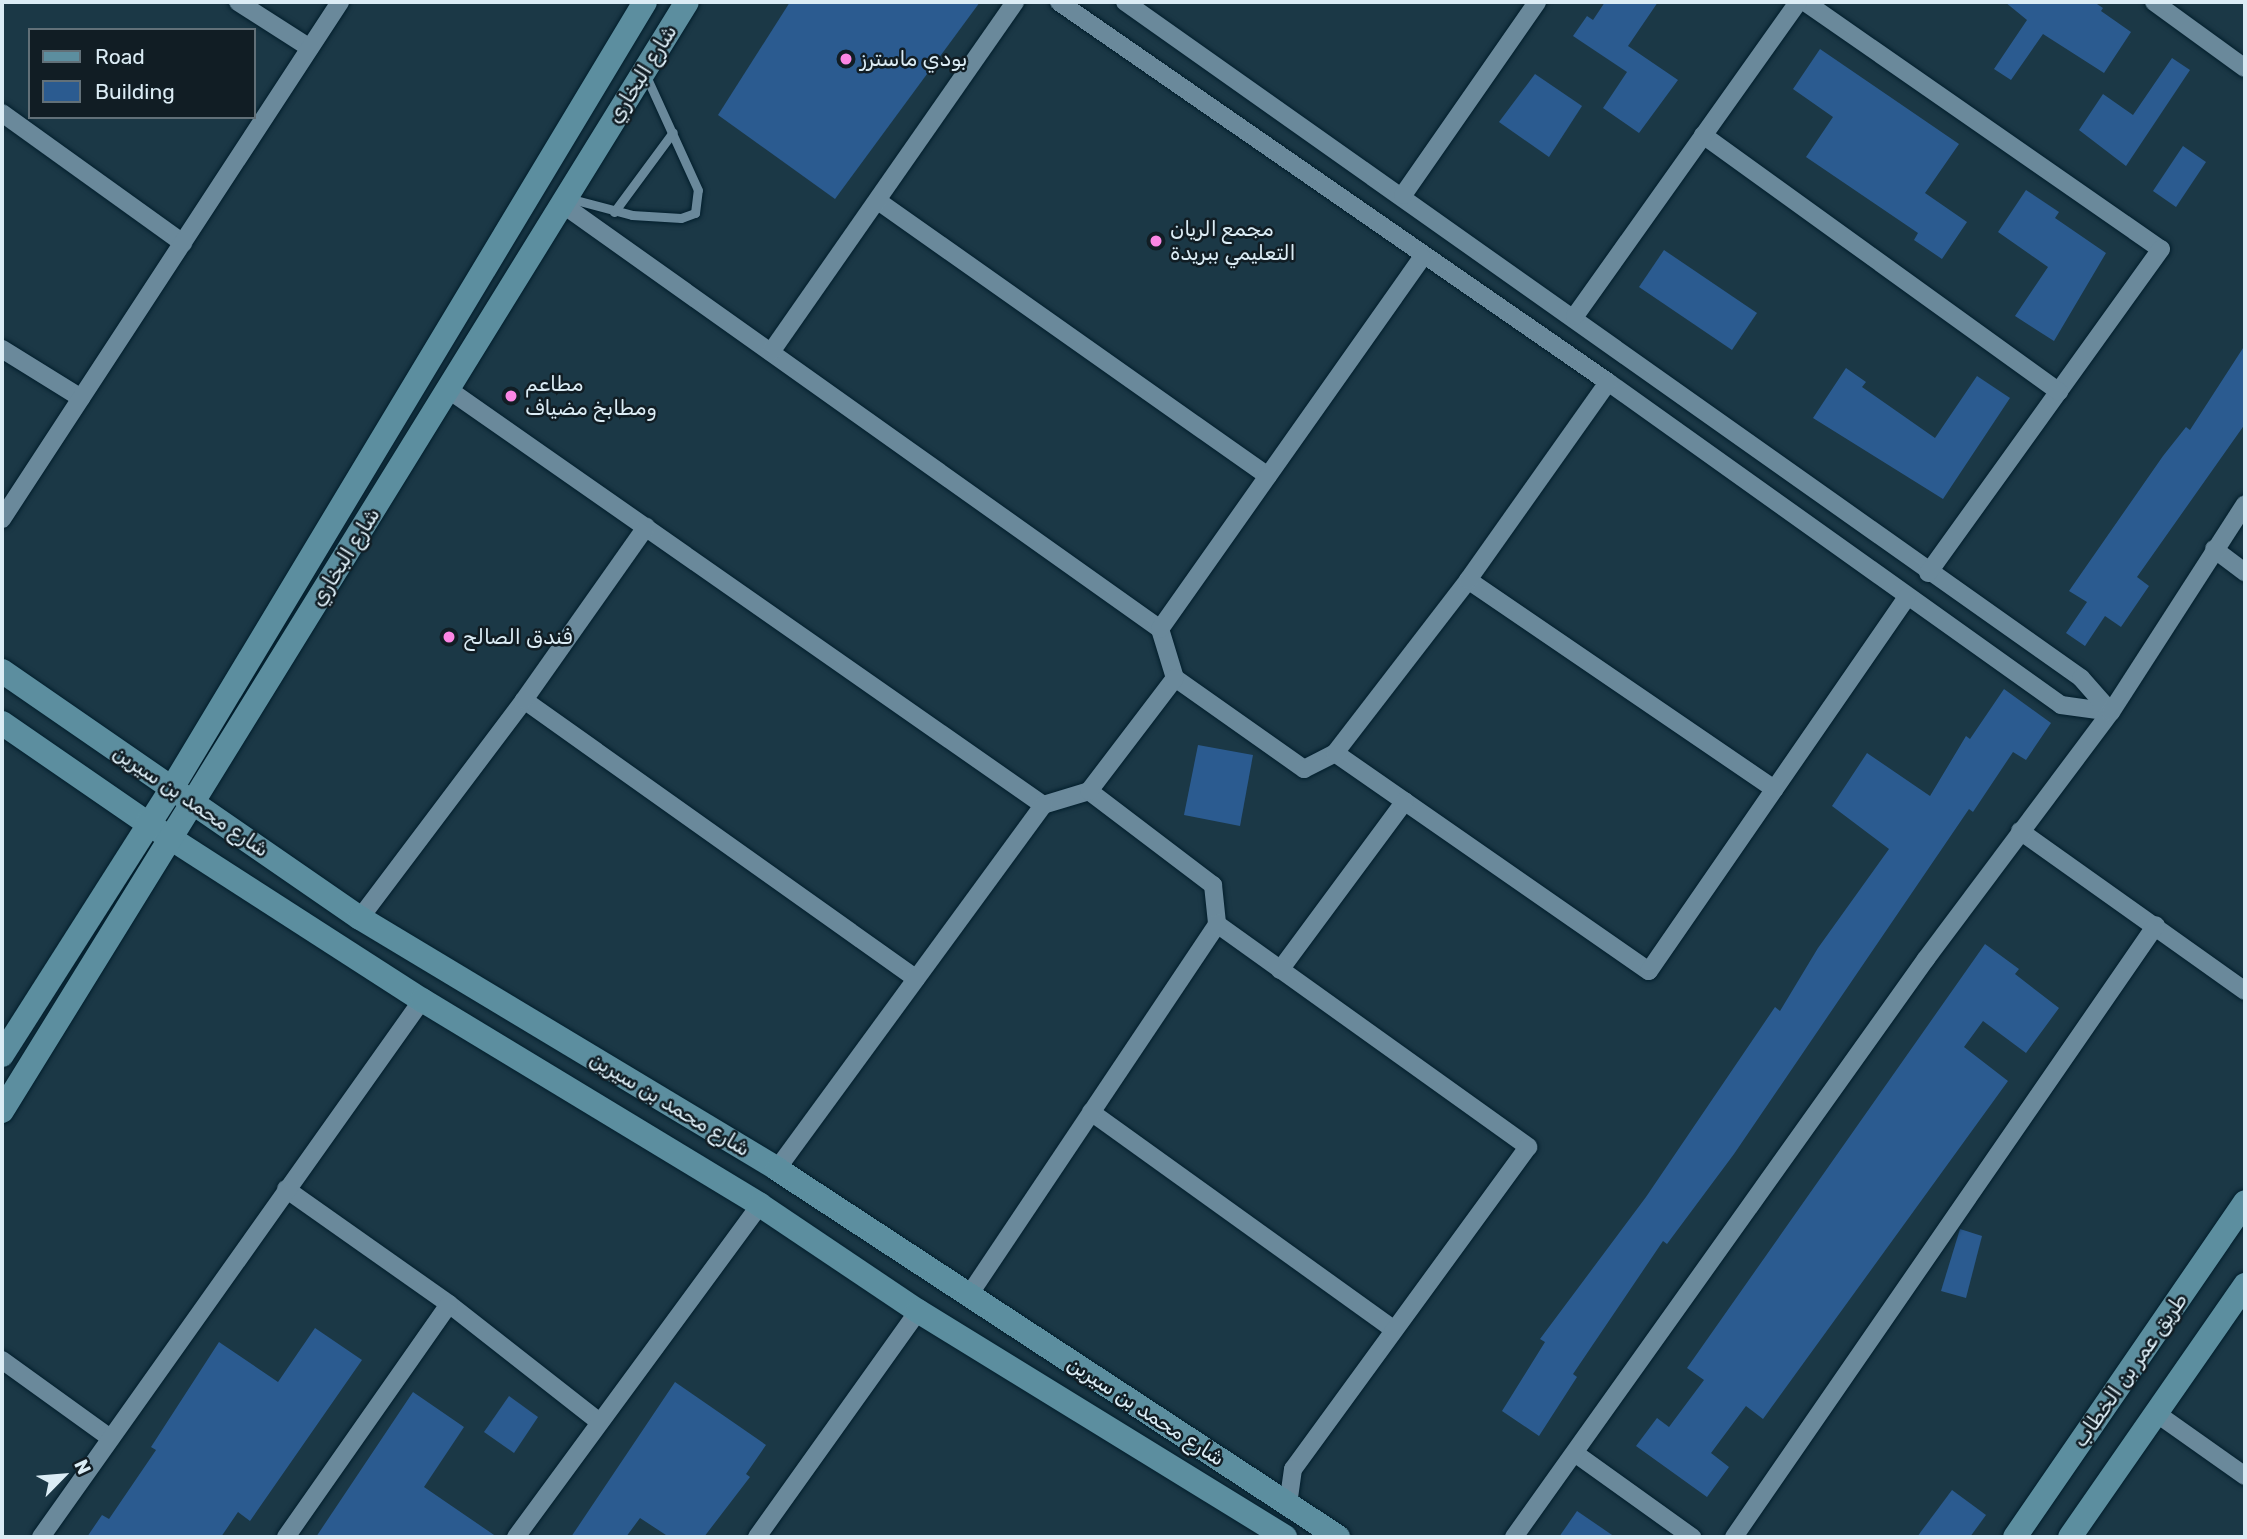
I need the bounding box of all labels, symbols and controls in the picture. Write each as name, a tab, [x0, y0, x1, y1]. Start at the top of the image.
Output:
street label: شارع البخاري	[602, 20, 682, 128]
legend	[28, 28, 256, 119]
text: Road	[95, 44, 145, 69]
place label: بودي ماسترز	[860, 46, 967, 72]
marker: بودي ماسترز	[838, 51, 854, 67]
text: Building	[95, 79, 175, 104]
place label: مجمع الريان التعليمي ببريدة	[1170, 216, 1296, 266]
marker: مجمع الريان التعليمي ببريدة	[1148, 233, 1164, 249]
place label: مطاعم ومطابخ مضياف	[525, 371, 657, 421]
marker: مطاعم ومطابخ مضياف	[503, 388, 519, 404]
street label: شارع البخاري	[305, 503, 385, 611]
place label: فندق الصالح	[463, 624, 572, 650]
marker: فندق الصالح	[441, 629, 457, 645]
street label: شارع محمد بن سيرين	[108, 740, 274, 862]
street label: شارع محمد بن سيرين	[585, 1046, 755, 1162]
street label: طريق عمر بن الخطاب	[2067, 1288, 2193, 1452]
street label: شارع محمد بن سيرين	[1063, 1351, 1229, 1471]
north arrow	[28, 1441, 98, 1511]
text: N	[69, 1456, 96, 1478]

